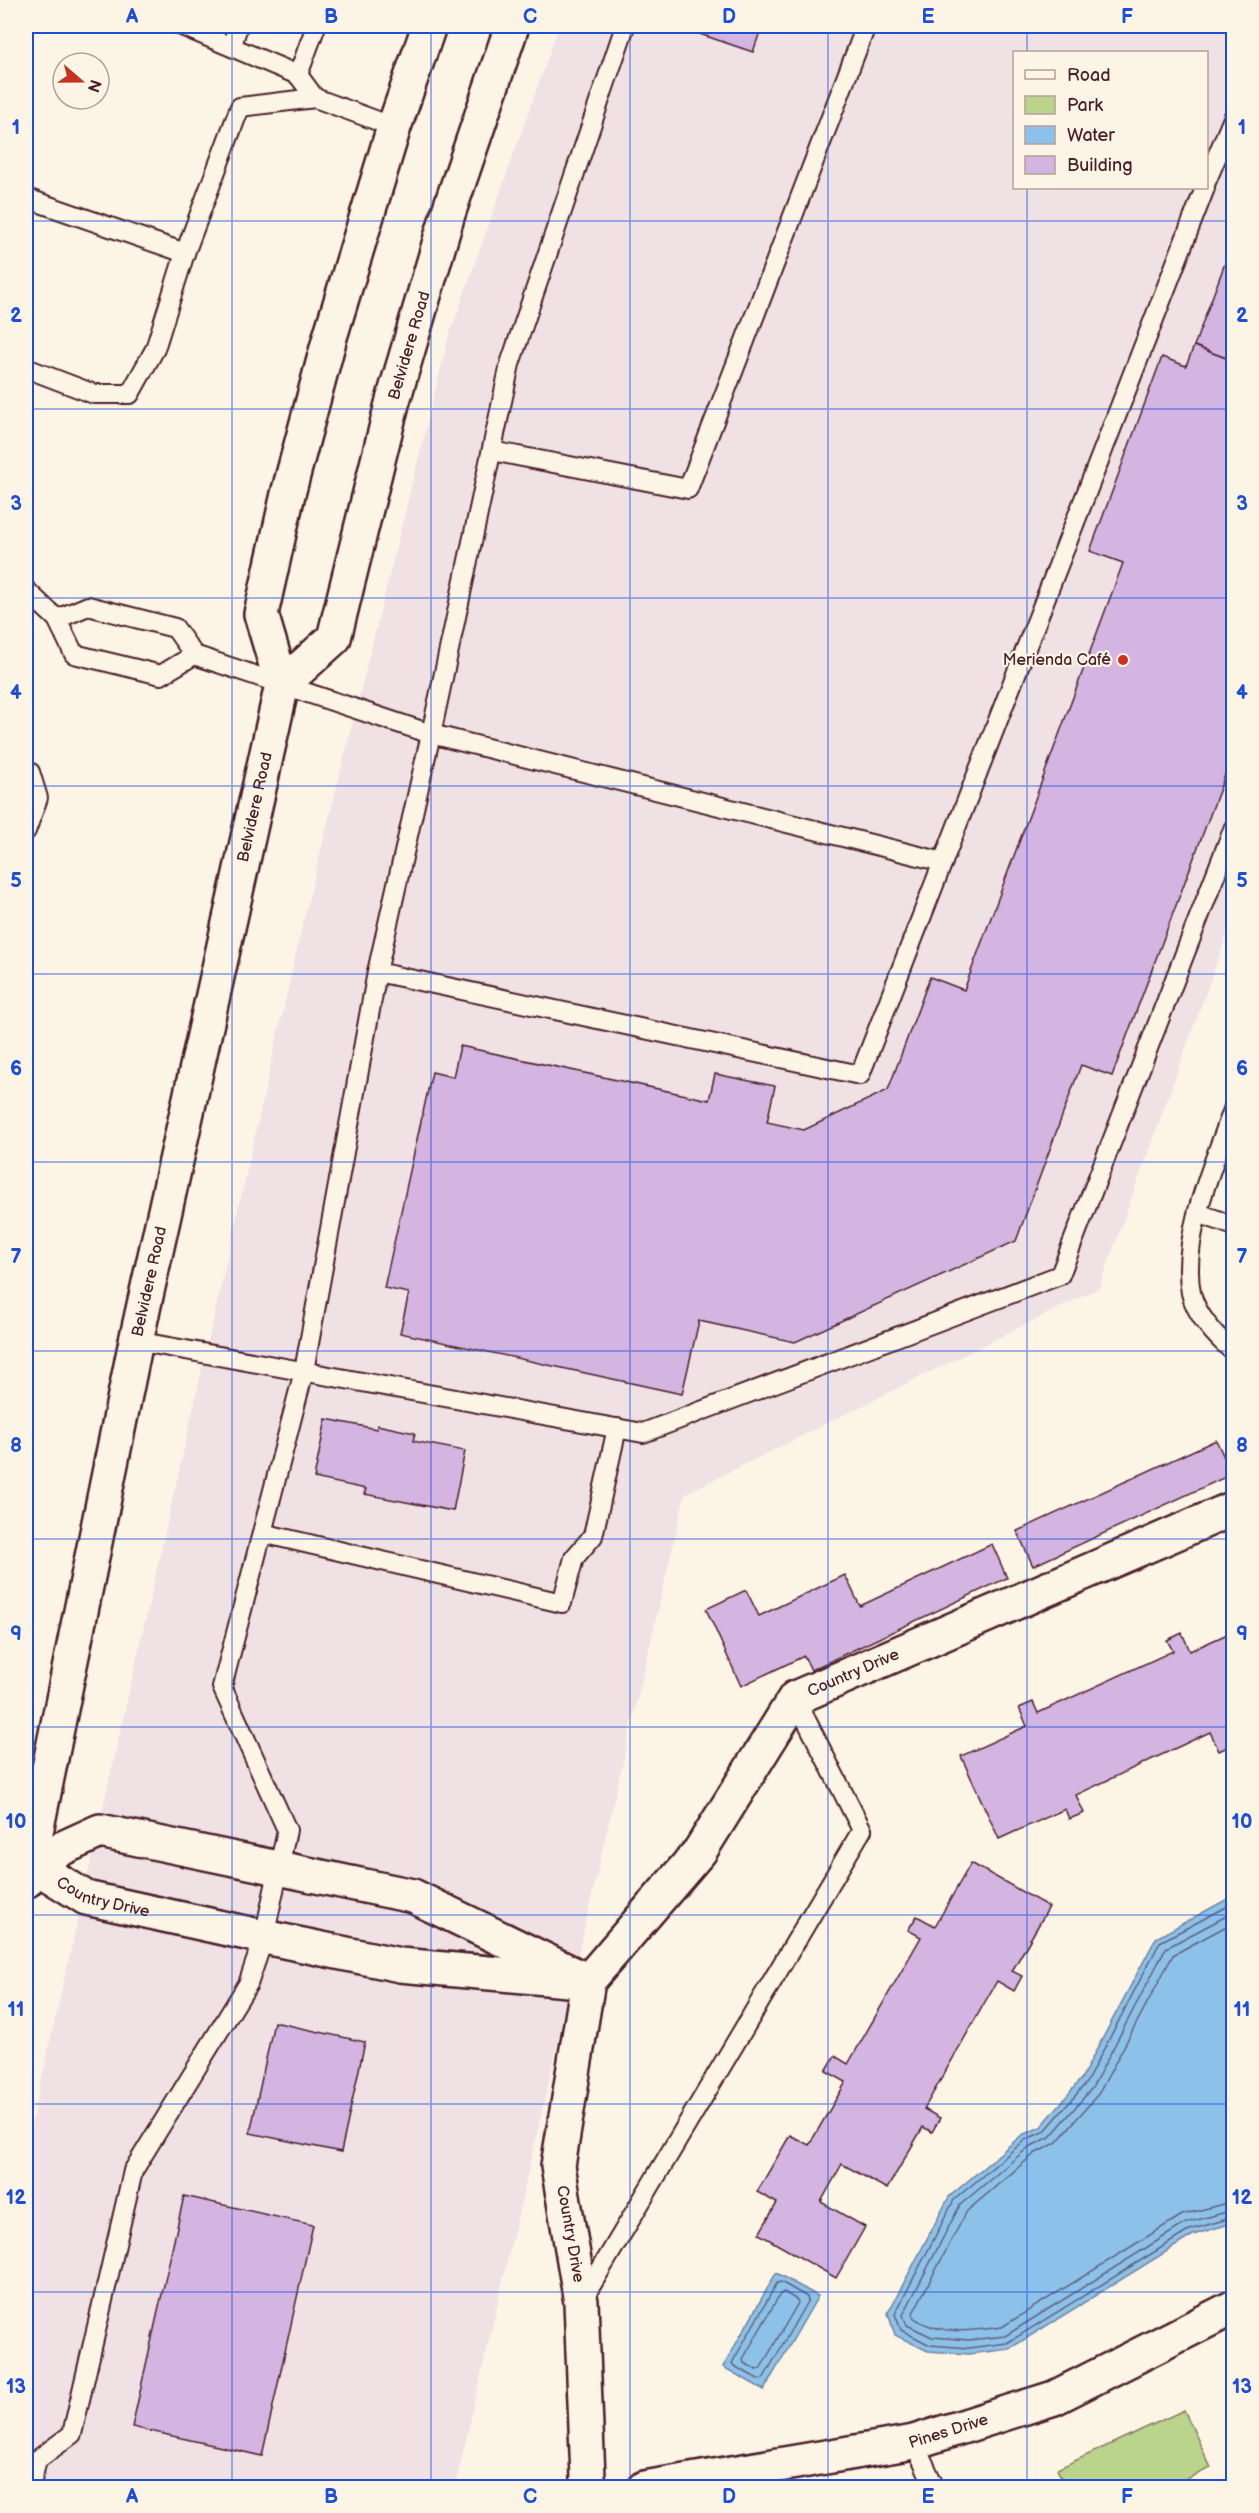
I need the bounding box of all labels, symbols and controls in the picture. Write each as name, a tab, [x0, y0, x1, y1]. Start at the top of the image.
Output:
text: A	[125, 5, 139, 29]
text: B	[324, 5, 338, 29]
text: C	[523, 5, 537, 29]
text: D	[722, 5, 736, 29]
text: E	[922, 5, 935, 29]
text: F	[1121, 5, 1133, 29]
north arrow	[51, 51, 111, 111]
legend	[1013, 51, 1208, 189]
text: Road	[1067, 65, 1111, 86]
text: N	[83, 77, 105, 95]
text: Park	[1067, 95, 1103, 116]
text: 1	[12, 116, 20, 140]
text: 1	[1238, 116, 1246, 140]
text: Water	[1067, 125, 1115, 146]
text: Building	[1067, 155, 1133, 176]
street label: Belvidere Road	[384, 289, 434, 402]
text: 2	[10, 304, 22, 328]
text: 2	[1236, 304, 1248, 328]
text: 3	[10, 492, 22, 516]
text: 3	[1236, 492, 1248, 516]
place label: Merienda Café	[1003, 651, 1111, 670]
marker: Merienda Café	[1116, 653, 1130, 667]
text: 4	[10, 681, 22, 705]
text: 4	[1236, 681, 1248, 705]
street label: Belvidere Road	[233, 750, 276, 864]
text: 5	[10, 869, 22, 893]
text: 5	[1236, 869, 1248, 893]
text: 6	[10, 1057, 22, 1081]
text: 6	[1236, 1057, 1248, 1081]
street label: Belvidere Road	[128, 1225, 171, 1338]
text: 7	[10, 1245, 22, 1269]
text: 7	[1236, 1245, 1248, 1269]
text: 8	[10, 1434, 22, 1458]
text: 8	[1236, 1434, 1248, 1458]
text: 9	[10, 1622, 22, 1646]
text: 9	[1236, 1622, 1248, 1646]
street label: Country Drive	[804, 1644, 902, 1701]
text: 10	[6, 1810, 26, 1834]
text: 10	[1232, 1810, 1252, 1834]
street label: Country Drive	[53, 1872, 152, 1921]
text: 11	[8, 1998, 24, 2022]
text: 11	[1234, 1998, 1250, 2022]
street label: Country Drive	[552, 2184, 588, 2284]
text: 12	[6, 2186, 26, 2210]
text: 12	[1232, 2186, 1252, 2210]
text: 13	[6, 2375, 26, 2399]
text: 13	[1232, 2375, 1252, 2399]
street label: Pines Drive	[906, 2410, 991, 2453]
text: A	[125, 2485, 139, 2509]
text: B	[324, 2485, 338, 2509]
text: C	[523, 2485, 537, 2509]
text: D	[722, 2485, 736, 2509]
text: E	[922, 2485, 935, 2509]
text: F	[1121, 2485, 1133, 2509]

